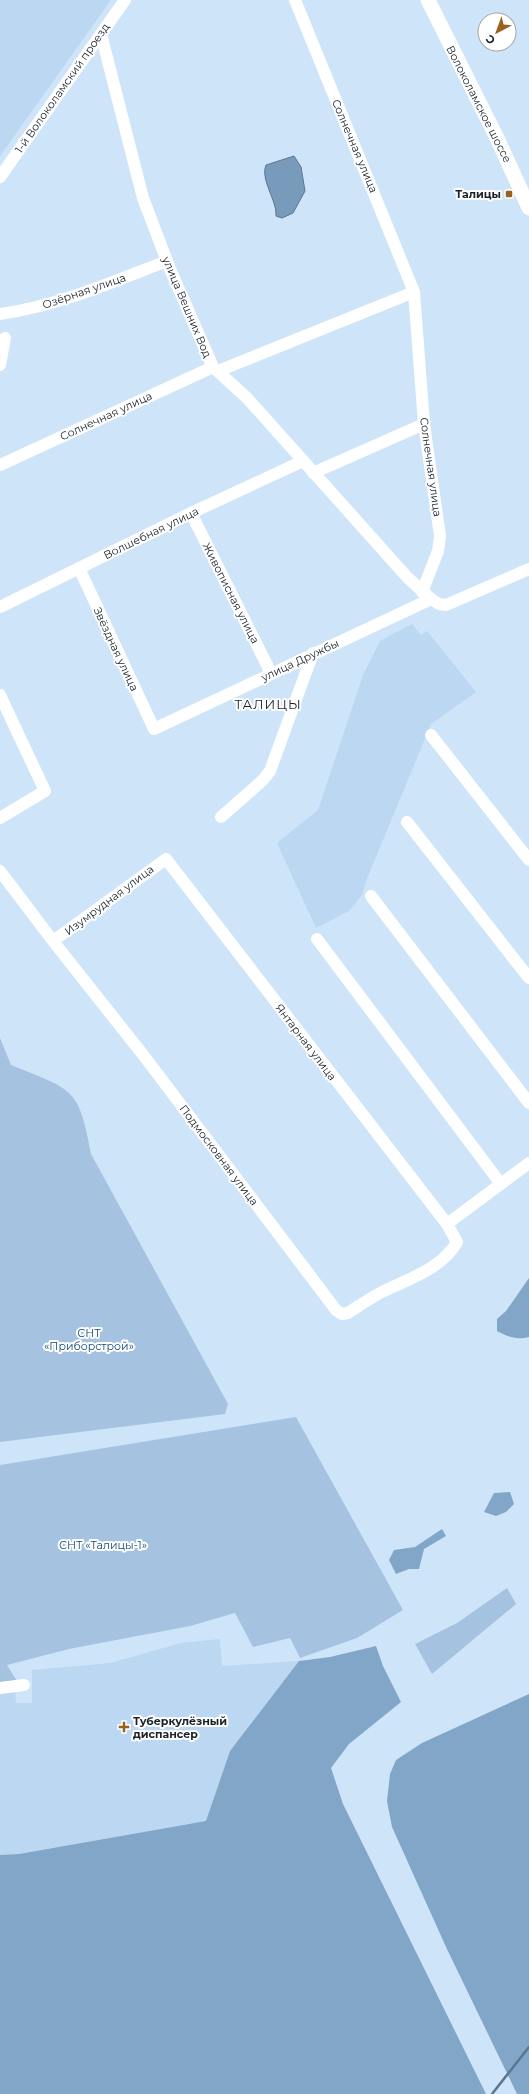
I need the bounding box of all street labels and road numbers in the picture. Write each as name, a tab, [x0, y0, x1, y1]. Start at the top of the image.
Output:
street label: 1-й Волоколамский проезд	[12, 20, 112, 156]
street label: Волоколамское шоссе	[443, 43, 515, 165]
street label: Солнечная улица	[329, 97, 381, 195]
street label: улица Вешних Вод	[159, 253, 215, 360]
street label: Озёрная улица	[40, 270, 128, 312]
street label: Солнечная улица	[58, 389, 154, 443]
street label: Солнечная улица	[417, 416, 445, 518]
street label: Волшебная улица	[101, 504, 201, 562]
street label: Живописная улица	[200, 540, 262, 646]
street label: Звёздная улица	[90, 605, 142, 693]
street label: улица Дружбы	[258, 636, 341, 685]
street label: Изумрудная улица	[62, 862, 156, 938]
street label: Янтарная улица	[273, 1001, 339, 1083]
street label: Подмосковная улица	[176, 1102, 262, 1208]

